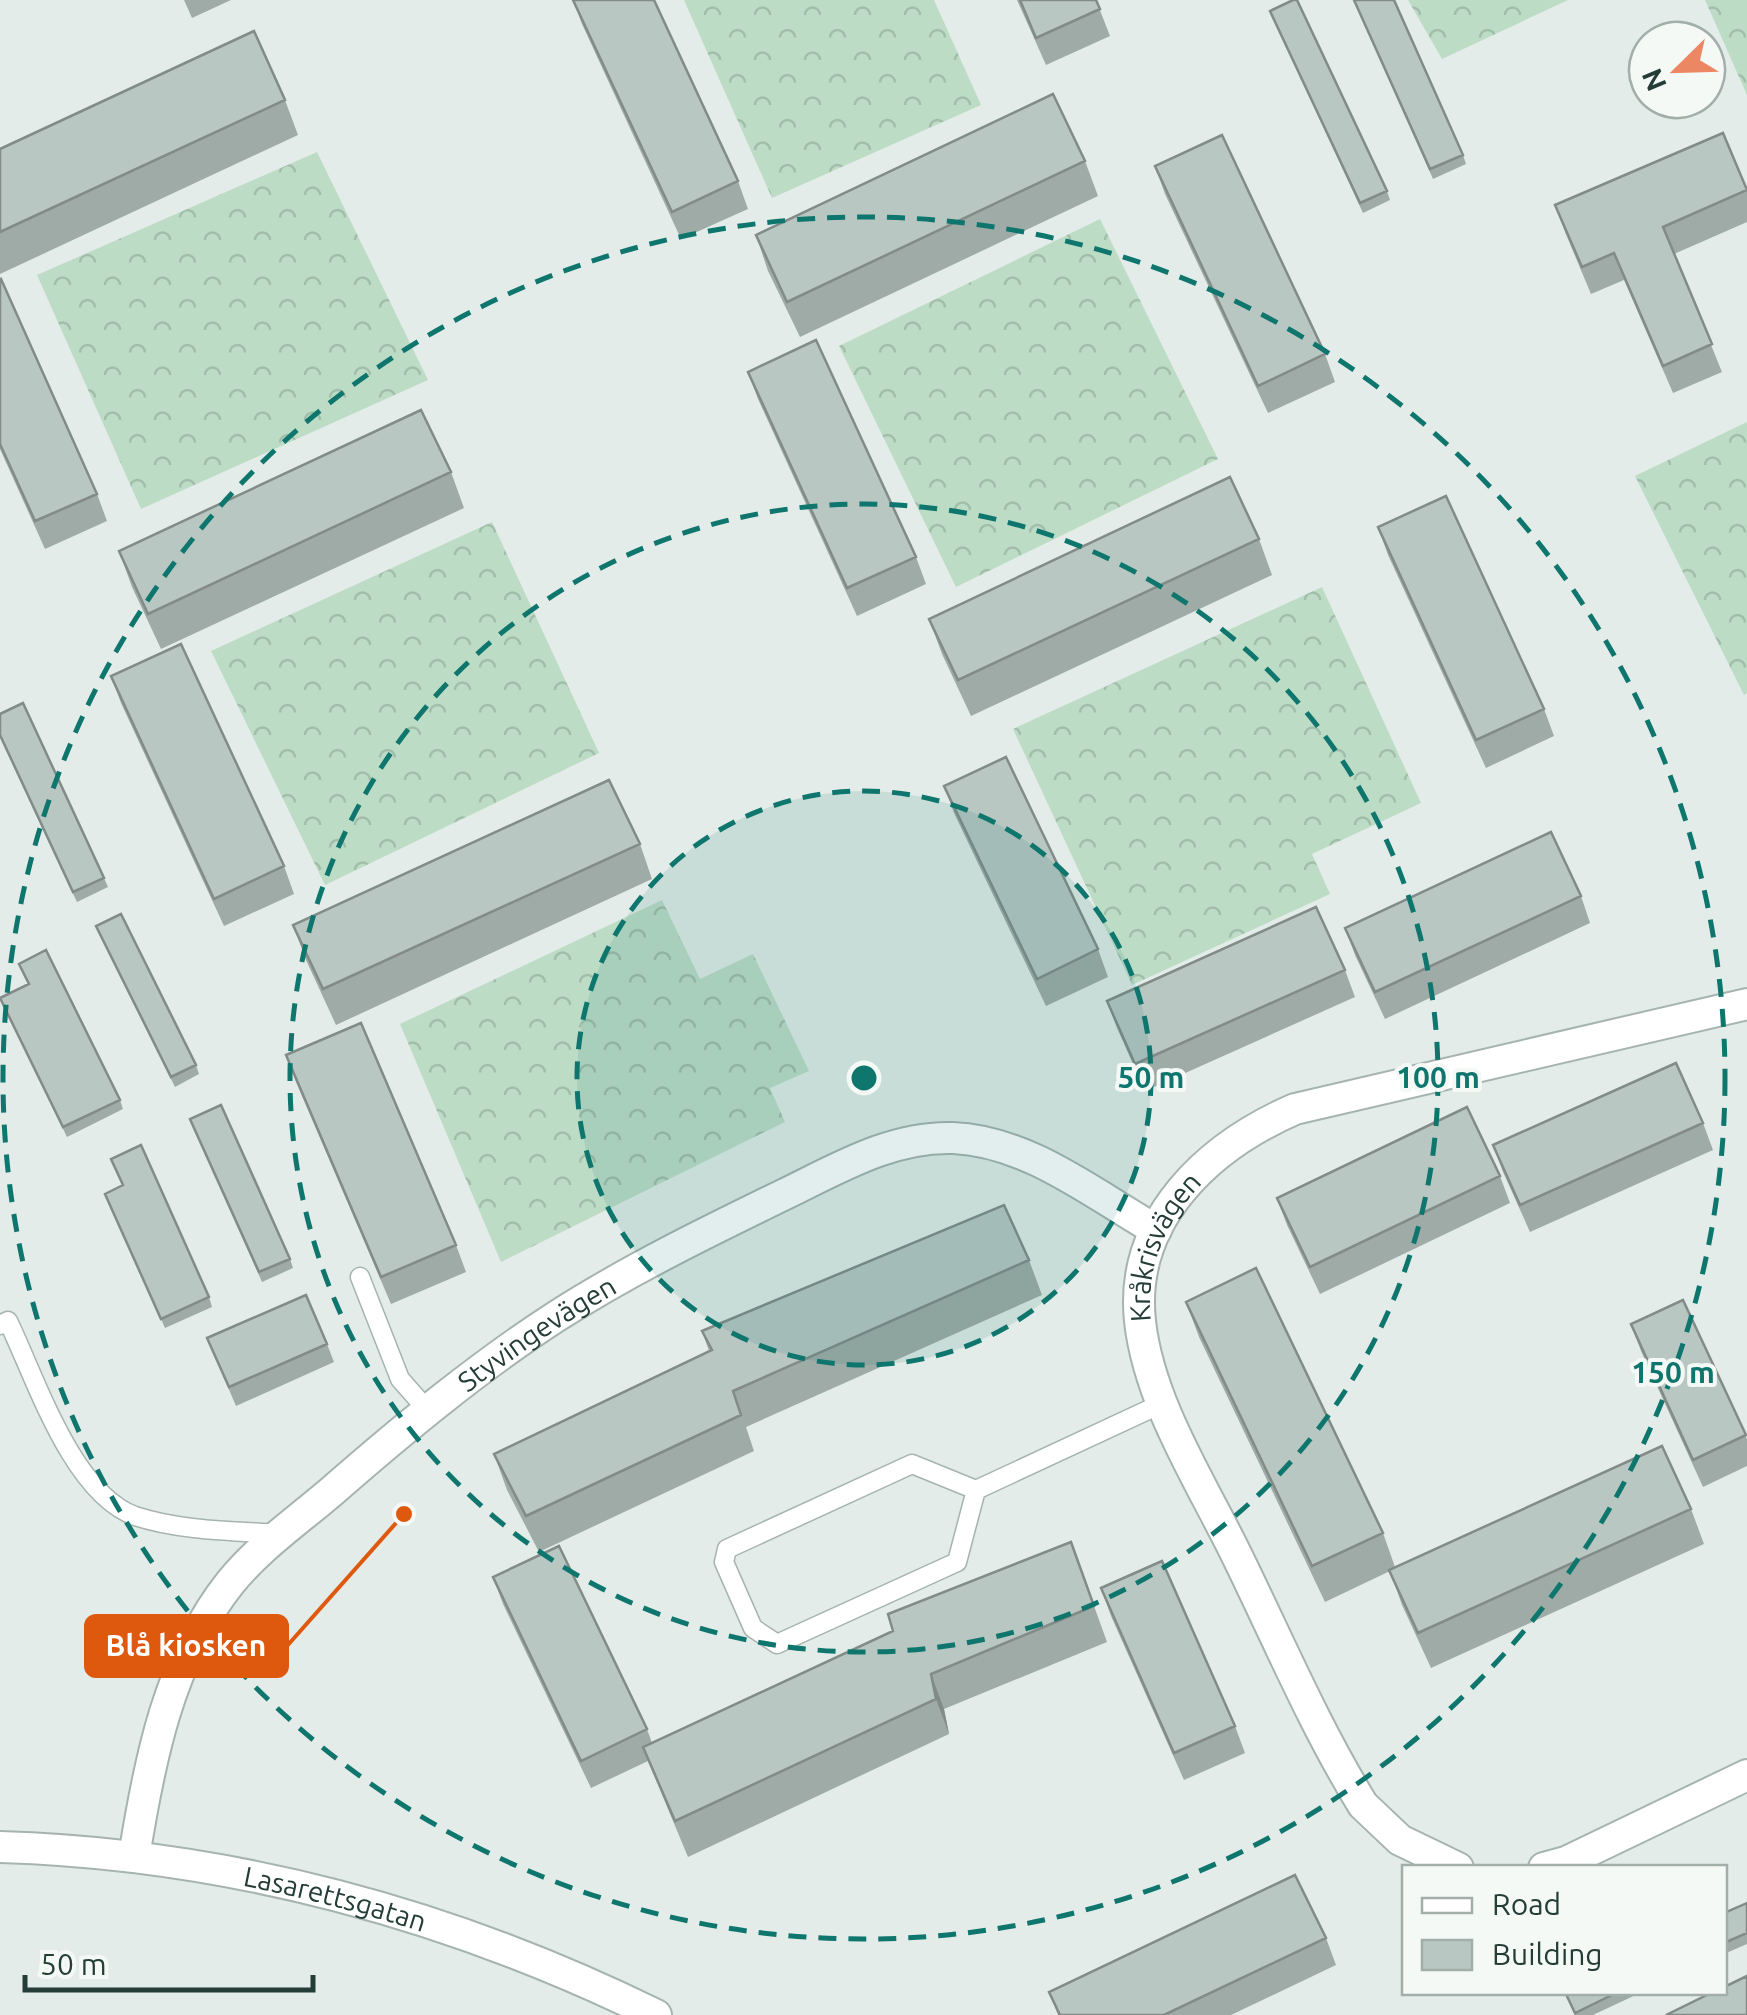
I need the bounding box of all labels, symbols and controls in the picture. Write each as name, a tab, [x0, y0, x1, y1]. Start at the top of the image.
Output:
north arrow	[1627, 20, 1727, 120]
text: N	[1635, 64, 1672, 96]
centre of rings	[846, 1060, 882, 1096]
text: 50 m	[1118, 1060, 1184, 1094]
text: 100 m	[1396, 1060, 1480, 1094]
street label: Kråkrisvägen	[1123, 1165, 1206, 1323]
street label: Styvingevägen	[451, 1269, 621, 1397]
text: 150 m	[1631, 1355, 1715, 1389]
callout: Blå kiosken	[86, 1616, 287, 1676]
text: Blå kiosken	[106, 1628, 266, 1662]
street label: Lasarettsgatan	[241, 1859, 430, 1936]
legend	[1402, 1865, 1727, 1995]
text: Road	[1492, 1887, 1561, 1921]
scale bar	[25, 1930, 312, 1992]
text: Building	[1492, 1937, 1603, 1971]
text: 50 m	[40, 1947, 107, 1981]

